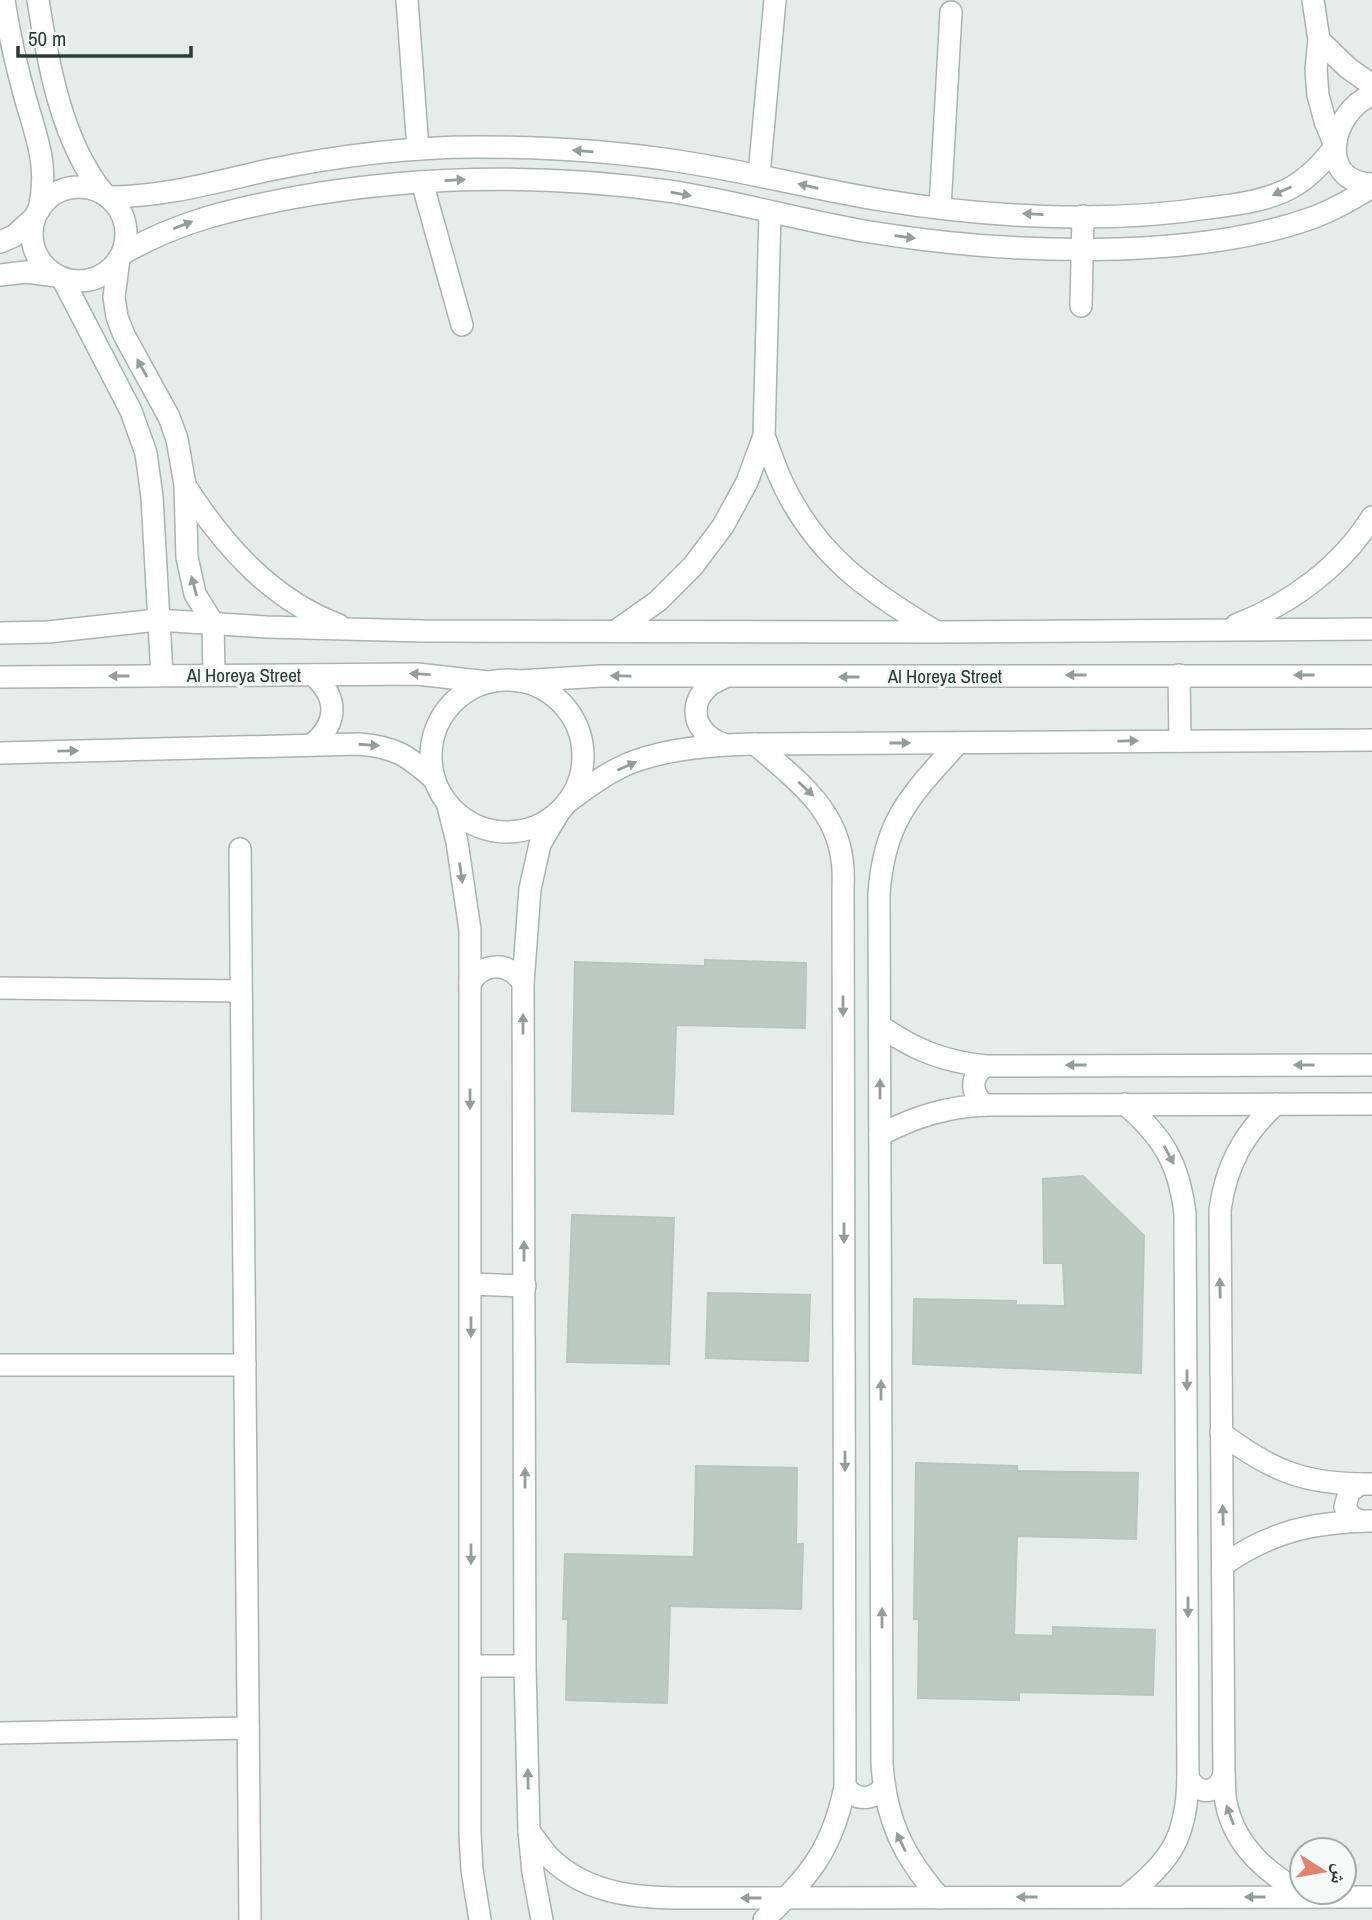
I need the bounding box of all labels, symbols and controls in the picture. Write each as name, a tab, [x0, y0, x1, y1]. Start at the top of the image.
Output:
scale bar	[18, 14, 191, 58]
text: 50 m	[28, 24, 66, 53]
one-way arrow	[572, 145, 594, 156]
one-way arrow	[444, 174, 466, 185]
one-way arrow	[797, 180, 819, 191]
one-way arrow	[1272, 186, 1293, 197]
one-way arrow	[671, 188, 693, 199]
one-way arrow	[1022, 208, 1044, 219]
one-way arrow	[172, 219, 193, 230]
one-way arrow	[894, 232, 916, 243]
one-way arrow	[136, 359, 148, 378]
one-way arrow	[188, 575, 199, 597]
street label: Al Horeya Street	[186, 662, 302, 688]
street label: Al Horeya Street	[887, 663, 1003, 689]
one-way arrow	[409, 669, 431, 680]
one-way arrow	[1065, 669, 1087, 681]
one-way arrow	[1293, 669, 1315, 681]
one-way arrow	[108, 670, 130, 682]
one-way arrow	[610, 671, 632, 682]
one-way arrow	[838, 671, 860, 683]
one-way arrow	[1117, 736, 1139, 747]
one-way arrow	[890, 737, 912, 749]
one-way arrow	[358, 740, 380, 751]
one-way arrow	[57, 745, 79, 757]
one-way arrow	[617, 760, 638, 771]
one-way arrow	[797, 780, 814, 796]
one-way arrow	[456, 862, 467, 884]
one-way arrow	[837, 995, 849, 1017]
one-way arrow	[517, 1012, 529, 1034]
one-way arrow	[1065, 1059, 1087, 1071]
one-way arrow	[1293, 1059, 1315, 1071]
one-way arrow	[874, 1078, 886, 1100]
one-way arrow	[464, 1089, 476, 1111]
one-way arrow	[1164, 1145, 1175, 1165]
one-way arrow	[838, 1223, 850, 1245]
one-way arrow	[519, 1240, 530, 1262]
one-way arrow	[1214, 1277, 1226, 1299]
one-way arrow	[465, 1316, 477, 1338]
one-way arrow	[1181, 1369, 1193, 1391]
one-way arrow	[875, 1379, 887, 1401]
one-way arrow	[839, 1450, 851, 1472]
one-way arrow	[519, 1467, 531, 1489]
one-way arrow	[1217, 1504, 1228, 1526]
one-way arrow	[465, 1544, 477, 1566]
one-way arrow	[1182, 1597, 1194, 1619]
one-way arrow	[876, 1606, 888, 1628]
one-way arrow	[522, 1768, 534, 1790]
one-way arrow	[1225, 1805, 1236, 1826]
one-way arrow	[895, 1832, 907, 1852]
north arrow	[1288, 1836, 1358, 1906]
text: ش	[1325, 1862, 1354, 1887]
one-way arrow	[1016, 1891, 1038, 1903]
one-way arrow	[1244, 1891, 1266, 1903]
one-way arrow	[740, 1892, 762, 1904]

